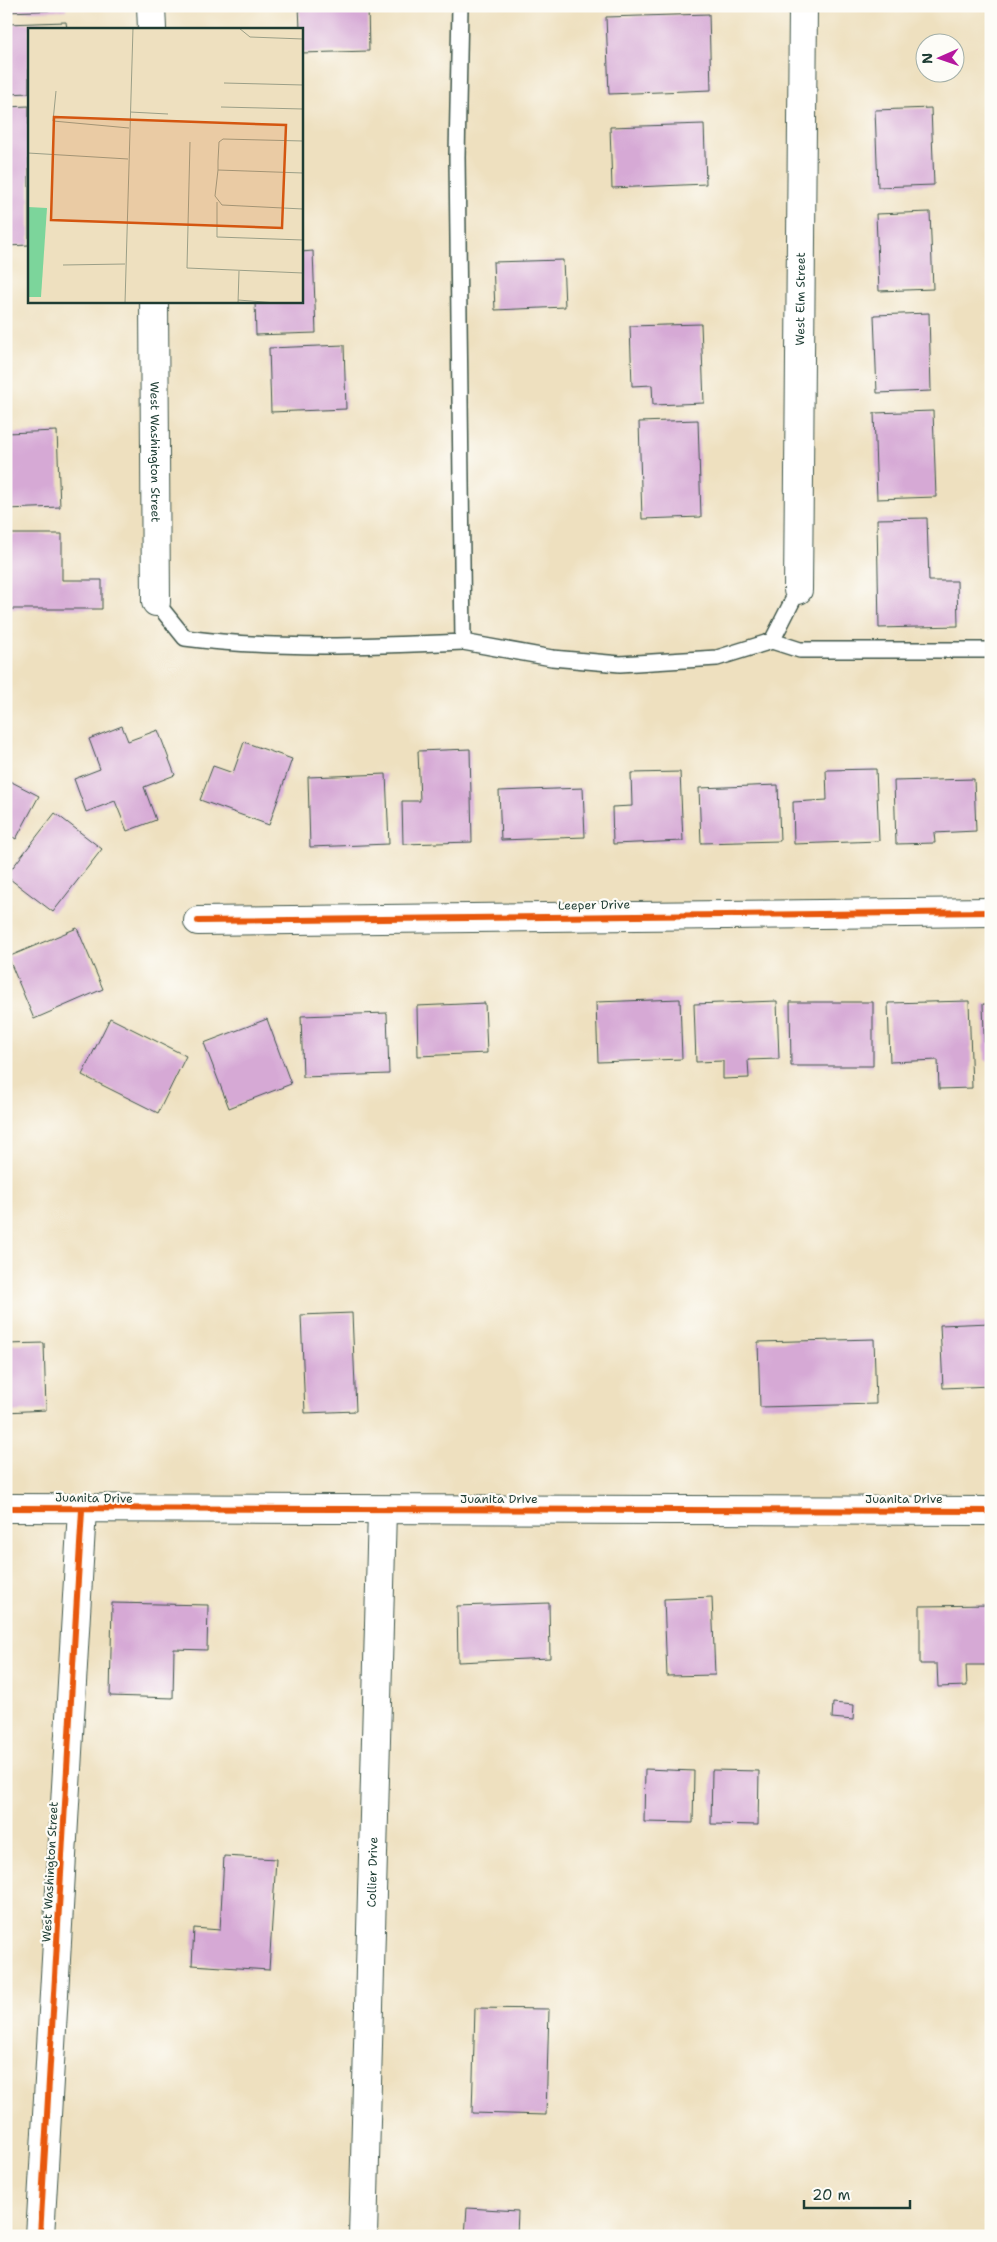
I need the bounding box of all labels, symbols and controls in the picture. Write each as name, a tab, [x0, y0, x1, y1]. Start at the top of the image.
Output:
inset map	[28, 28, 302, 302]
north arrow	[914, 32, 964, 82]
text: N	[918, 53, 936, 64]
street label: West Elm Street	[792, 252, 809, 346]
street label: West Washington Street	[147, 381, 163, 523]
street label: Leeper Drive	[558, 896, 630, 914]
street label: Juanita Drive	[55, 1489, 133, 1507]
street label: Juanita Drive	[460, 1491, 538, 1507]
street label: Juanita Drive	[865, 1491, 943, 1507]
street label: West Washington Street	[38, 1801, 62, 1943]
street label: Collier Drive	[364, 1836, 381, 1908]
scale bar	[804, 2177, 911, 2209]
text: 20 m	[812, 2185, 851, 2205]

